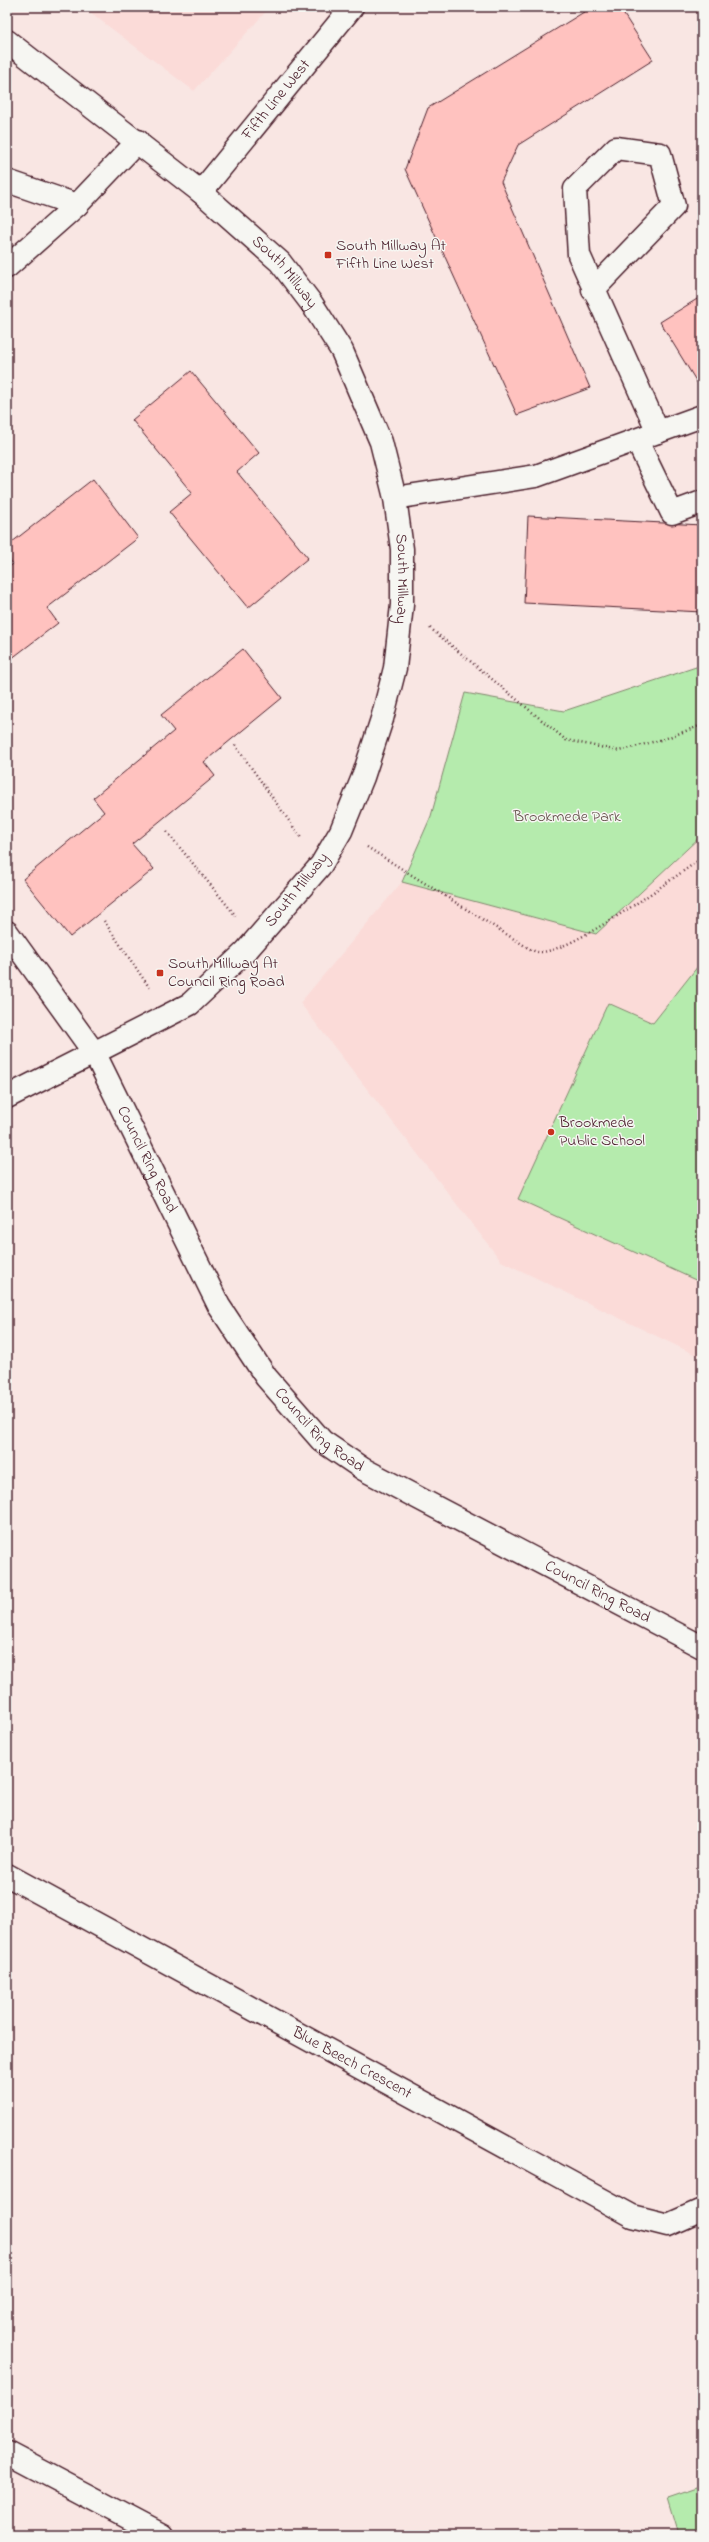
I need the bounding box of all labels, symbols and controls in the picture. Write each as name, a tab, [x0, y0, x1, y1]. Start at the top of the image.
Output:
street label: Fifth Line West	[235, 54, 317, 146]
street label: South Millway	[246, 230, 324, 314]
place label: South Millway At Fifth Line West	[335, 234, 447, 276]
marker: South Millway At Fifth Line West	[323, 250, 333, 260]
street label: South Millway	[388, 532, 414, 626]
park label: Brookmede Park	[512, 805, 622, 829]
street label: South Millway	[259, 847, 335, 933]
place label: South Millway At Council Ring Road	[168, 952, 284, 994]
marker: South Millway At Council Ring Road	[155, 968, 165, 978]
street label: Council Ring Road	[110, 1102, 183, 1217]
place label: Brookmede Public School	[558, 1111, 645, 1153]
marker: Brookmede Public School	[546, 1127, 556, 1137]
street label: Council Ring Road	[268, 1382, 369, 1478]
street label: Council Ring Road	[540, 1554, 655, 1630]
street label: Blue Beech Crescent	[287, 2020, 417, 2106]

